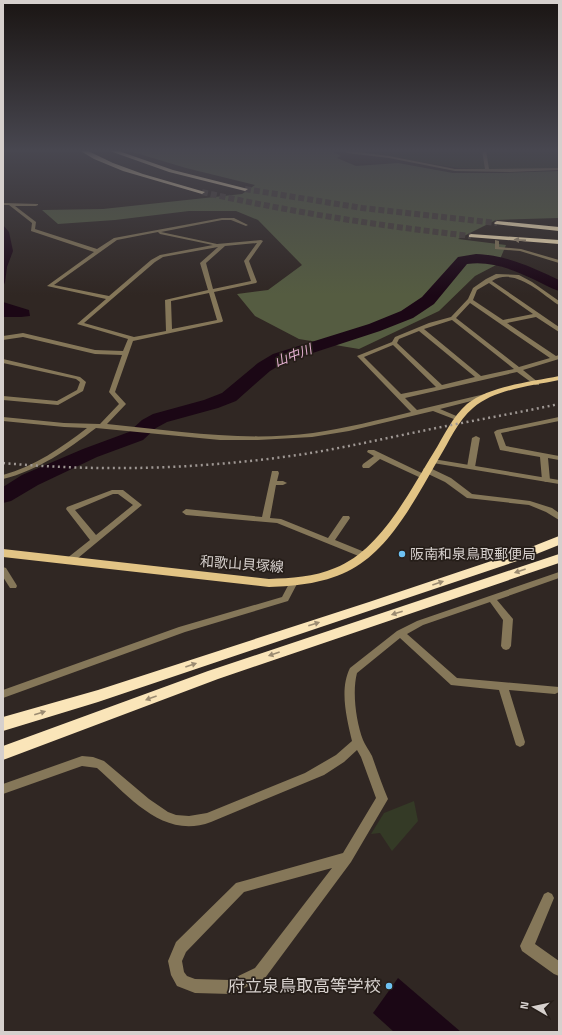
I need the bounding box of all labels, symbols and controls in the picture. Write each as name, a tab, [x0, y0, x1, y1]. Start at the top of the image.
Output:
one-way arrow	[514, 236, 526, 243]
water label: 山中川	[271, 338, 317, 371]
place label: 阪南和泉鳥取郵便局	[410, 543, 536, 564]
marker: 阪南和泉鳥取郵便局	[397, 549, 407, 559]
street label: 和歌山貝塚線	[199, 550, 285, 577]
one-way arrow	[514, 568, 526, 574]
one-way arrow	[432, 580, 444, 586]
one-way arrow	[390, 610, 402, 616]
one-way arrow	[309, 621, 321, 627]
one-way arrow	[267, 651, 279, 657]
one-way arrow	[185, 662, 197, 668]
one-way arrow	[145, 695, 157, 701]
one-way arrow	[35, 710, 47, 716]
place label: 府立泉鳥取高等学校	[228, 973, 381, 999]
marker: 府立泉鳥取高等学校	[384, 981, 394, 991]
north arrow	[514, 987, 554, 1027]
text: N	[516, 1000, 533, 1010]

